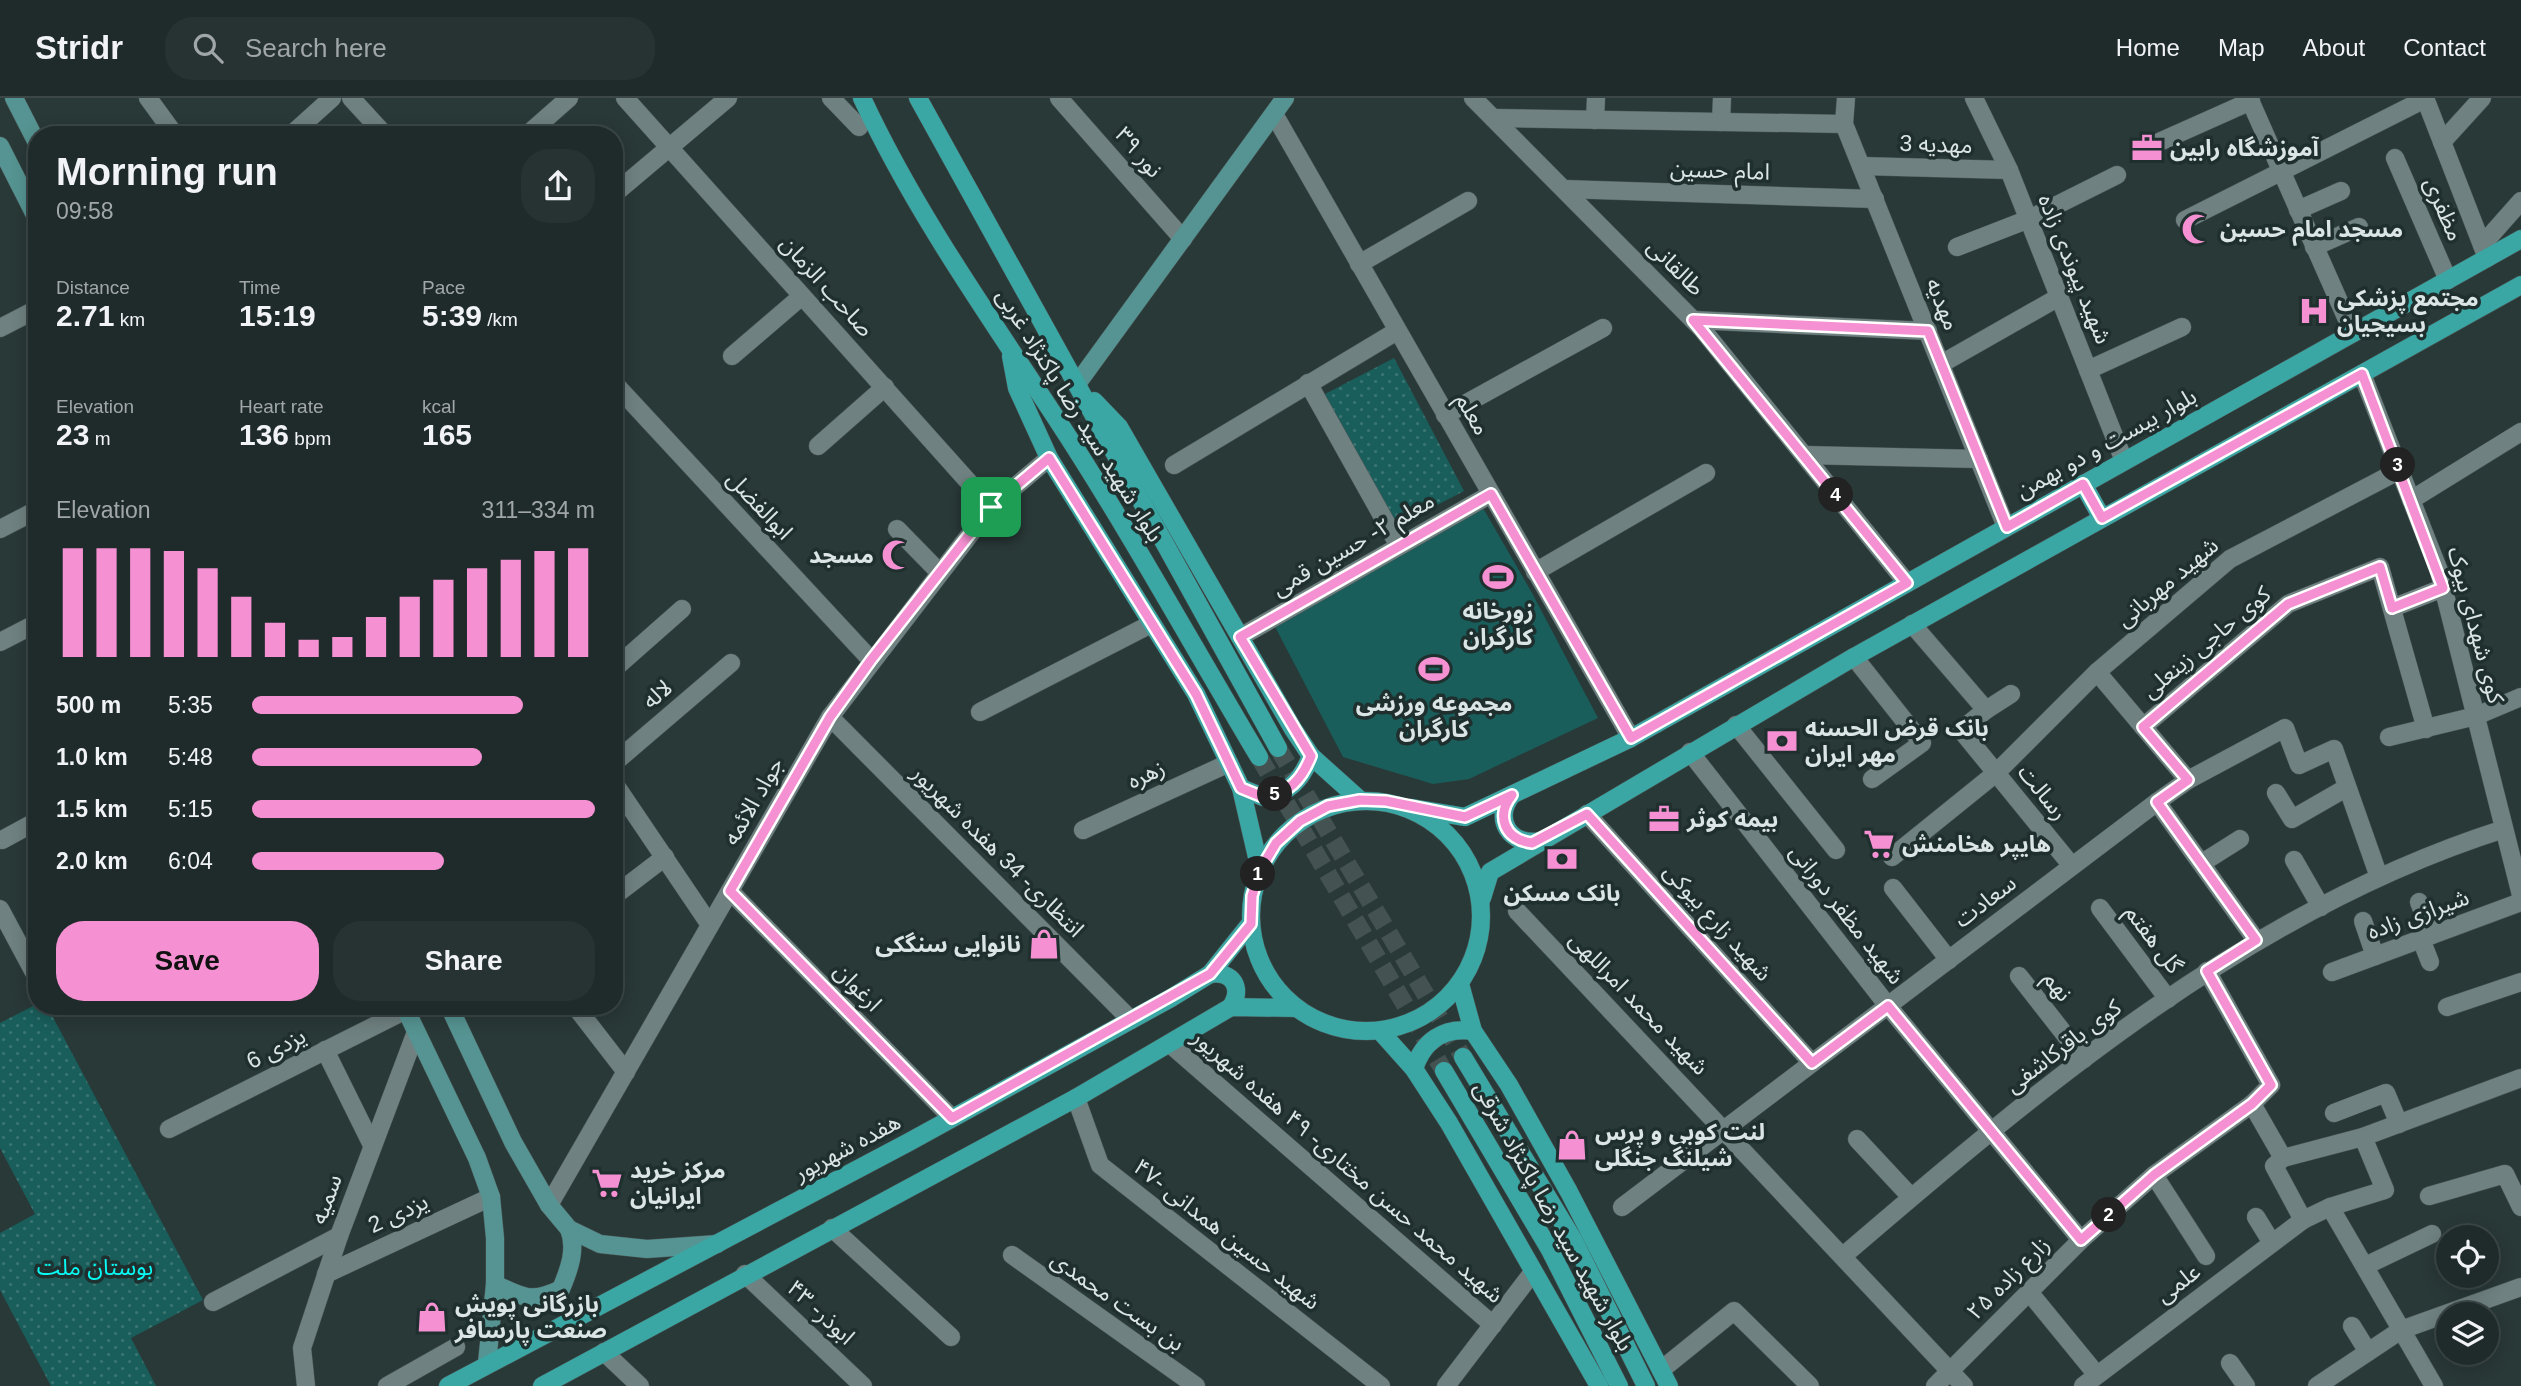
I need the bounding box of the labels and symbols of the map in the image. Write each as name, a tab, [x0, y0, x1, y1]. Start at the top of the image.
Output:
street label: نور ۳۹	[1109, 122, 1168, 183]
street label: مهدیه 3	[1899, 130, 1973, 158]
office icon: آموزشگاه رابین	[2130, 131, 2164, 165]
place label: آموزشگاه رابین	[2170, 135, 2319, 162]
street label: امام حسین	[1669, 155, 1771, 190]
street label: مظفری	[2418, 173, 2469, 245]
street label: شهید پیوندی زاده	[2031, 190, 2117, 348]
mosque icon: مسجد امام حسین	[2180, 212, 2214, 246]
place label: مسجد امام حسین	[2220, 216, 2403, 247]
street label: صاحب الزمان	[774, 230, 879, 342]
street label: طالقانی	[1642, 233, 1710, 301]
street label: مهدیه	[1921, 274, 1965, 334]
street label: بلوار شهید سید رضا پاکنژاد غربی	[989, 284, 1169, 547]
place label: مجتمع پزشکی بسیجیان	[2337, 285, 2479, 337]
hospital icon: مجتمع پزشکی بسیجیان	[2297, 294, 2331, 328]
street label: بلوار بیست و دو بهمن	[2011, 383, 2201, 504]
street label: معلم	[1447, 388, 1495, 442]
pin: 3	[2380, 448, 2416, 482]
street label: ابوالفضل	[721, 465, 798, 545]
pin	[961, 477, 1021, 537]
pin: 4	[1818, 478, 1854, 512]
street label: معلم ۲- حسین قمی	[1267, 487, 1441, 604]
street label: شهید مهربانی	[2111, 532, 2224, 633]
mosque icon: مسجد	[880, 538, 914, 572]
place label: مسجد	[809, 542, 874, 568]
street label: کوی شهدای بیوک	[2442, 544, 2510, 707]
sports icon: زورخانه کارگران	[1481, 560, 1515, 594]
street label: کوی حاجی زینعلی	[2136, 580, 2277, 704]
place label: زورخانه کارگران	[1462, 598, 1534, 651]
sports icon: مجموعه ورزشی کارگران	[1417, 652, 1451, 686]
street label: لاله	[637, 674, 677, 714]
place label: مجموعه ورزشی کارگران	[1356, 690, 1512, 743]
place label: بانک قرض الحسنه مهر ایران	[1805, 715, 1989, 768]
bank icon: بانک قرض الحسنه مهر ایران	[1765, 724, 1799, 758]
street label: جواد الائمه	[718, 753, 789, 850]
street label: زهره	[1123, 754, 1169, 795]
street label: انتظاری- 34 هفده شهریور	[905, 759, 1089, 943]
street label: رسالت	[2012, 759, 2073, 826]
pin: 5	[1258, 776, 1292, 812]
office icon: بیمه کوثر	[1647, 802, 1681, 836]
place label: بیمه کوثر	[1686, 806, 1778, 833]
supermarket icon: هایپر هخامنش	[1862, 827, 1896, 861]
place label: هایپر هخامنش	[1902, 831, 2051, 860]
street label: شهید مظفر دورانی	[1784, 839, 1910, 990]
bank icon: بانک مسکن	[1545, 842, 1579, 876]
pin: 1	[1240, 856, 1276, 892]
street label: شهید زارع بیوکی	[1656, 858, 1777, 989]
street label: سعادت	[1949, 869, 2021, 933]
place label: بانک مسکن	[1503, 880, 1621, 907]
street label: شیرازی زاده	[2363, 884, 2473, 945]
street label: گل هفتم	[2117, 900, 2188, 981]
street label: شهید محمد امراللهی	[1563, 926, 1714, 1081]
shop icon: نانوایی سنگکی	[1027, 927, 1061, 961]
place label: نانوایی سنگکی	[875, 931, 1021, 958]
street label: ارغوان	[828, 957, 887, 1017]
street label: نهم	[2035, 966, 2078, 1009]
street label: کوی باقرکاشفی	[2000, 994, 2127, 1099]
street label: یزدی 6	[242, 1022, 310, 1075]
street label: شهید محمد حسن مختاری- ۴۹ هفده شهریور	[1186, 1023, 1509, 1309]
street label: بلوار شهید سید رضا پاکنژاد شرقی	[1467, 1077, 1639, 1356]
street label: هفده شهریور	[788, 1108, 905, 1187]
place label: لنت کوبی و پرس شیلنگ‌ جنگلی	[1595, 1119, 1765, 1172]
shop icon: لنت کوبی و پرس شیلنگ‌ جنگلی	[1555, 1128, 1589, 1162]
street label: شهید حسین همدانی -۴۷	[1129, 1153, 1325, 1315]
place label: مرکز خرید ایرانیان	[630, 1157, 726, 1210]
supermarket icon: مرکز خرید ایرانیان	[590, 1166, 624, 1200]
street label: سمیه	[305, 1171, 347, 1227]
street label: یزدی 2	[364, 1188, 432, 1239]
pin: 2	[2092, 1198, 2126, 1232]
street label: زارع زاده ۲۵	[1961, 1231, 2058, 1328]
street label: بن بست محمدی	[1046, 1246, 1190, 1356]
park label: بوستان ملت	[37, 1254, 153, 1281]
street label: علمی	[2151, 1258, 2205, 1308]
street label: ابوذر- ۴۳	[781, 1274, 860, 1350]
place label: بازرگانی پویش صنعت پارسافر	[454, 1291, 607, 1346]
shop icon: بازرگانی پویش صنعت پارسافر	[415, 1300, 449, 1334]

